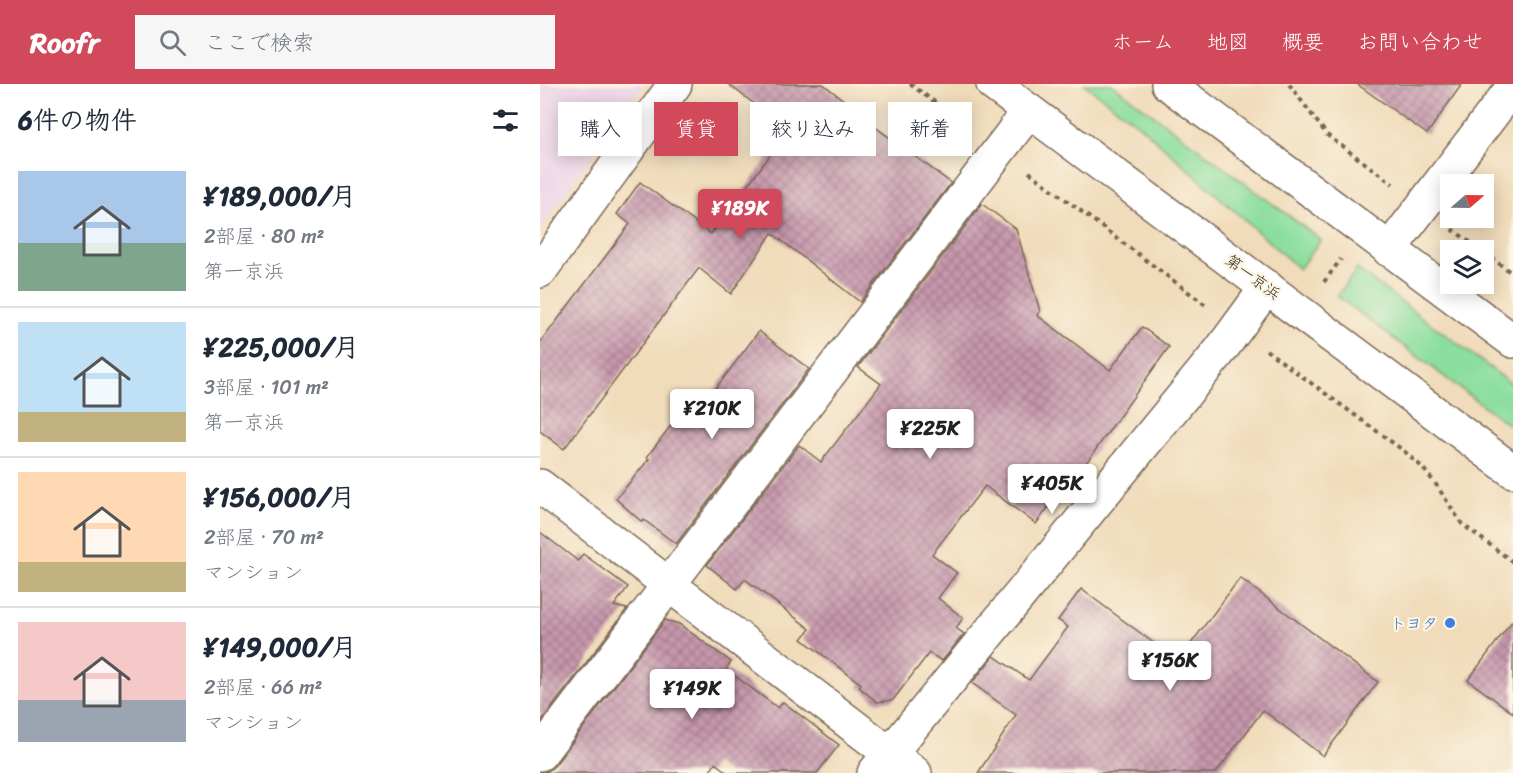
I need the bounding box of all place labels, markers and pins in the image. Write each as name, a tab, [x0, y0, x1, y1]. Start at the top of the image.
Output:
pin: ¥189K	[698, 189, 782, 240]
pin: ¥210K	[670, 389, 754, 440]
pin: ¥225K	[888, 409, 972, 460]
pin: ¥405K	[1010, 464, 1094, 515]
place label: トヨタ	[1390, 609, 1438, 638]
marker: トヨタ	[1443, 616, 1457, 630]
pin: ¥156K	[1128, 641, 1212, 692]
pin: ¥149K	[650, 669, 734, 720]

